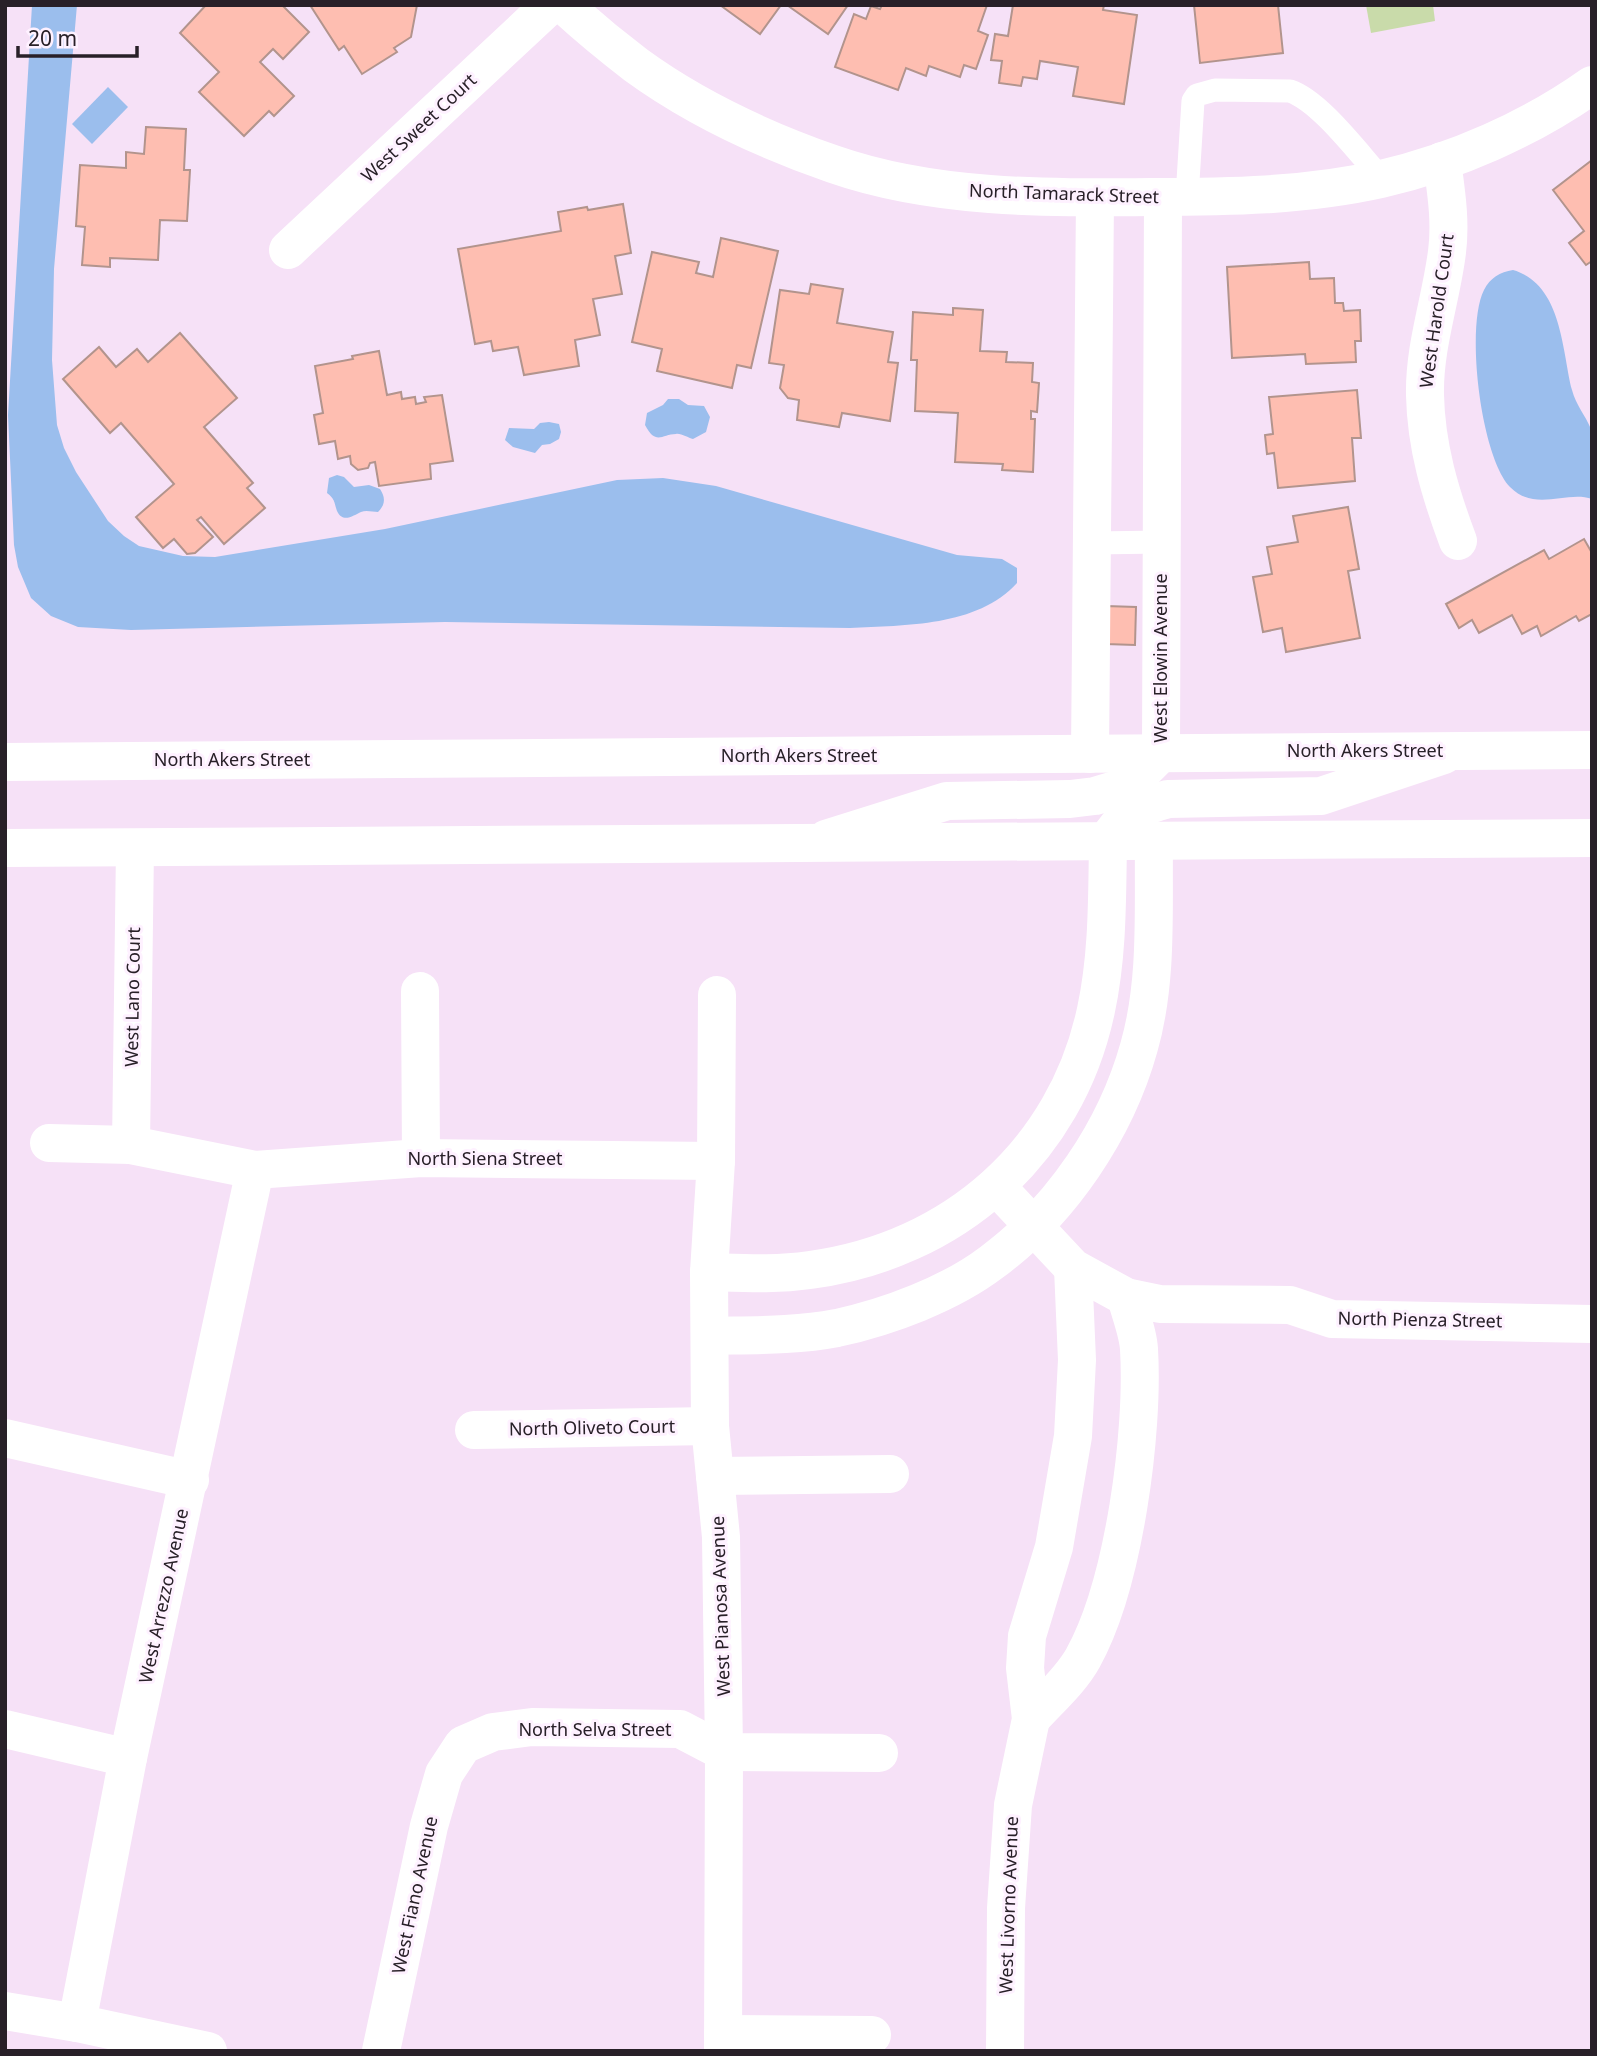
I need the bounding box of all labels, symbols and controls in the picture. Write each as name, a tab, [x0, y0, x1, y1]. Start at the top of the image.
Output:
scale bar	[18, 14, 136, 58]
text: 20 m	[28, 24, 77, 52]
street label: West Sweet Court	[356, 67, 481, 187]
street label: North Tamarack Street	[969, 178, 1160, 208]
street label: West Harold Court	[1413, 232, 1459, 390]
street label: West Elowin Avenue	[1148, 573, 1172, 743]
street label: North Akers Street	[1287, 738, 1444, 762]
street label: North Akers Street	[721, 743, 878, 767]
street label: North Akers Street	[154, 747, 311, 771]
street label: West Lano Court	[119, 926, 145, 1067]
street label: North Siena Street	[407, 1146, 563, 1170]
street label: North Pienza Street	[1338, 1306, 1503, 1332]
street label: North Oliveto Court	[509, 1414, 676, 1440]
street label: West Arrezzo Avenue	[133, 1506, 193, 1685]
street label: West Pianosa Avenue	[705, 1515, 735, 1697]
street label: North Selva Street	[518, 1717, 672, 1741]
street label: West Fiano Avenue	[386, 1814, 442, 1976]
street label: West Livorno Avenue	[993, 1816, 1023, 1994]

